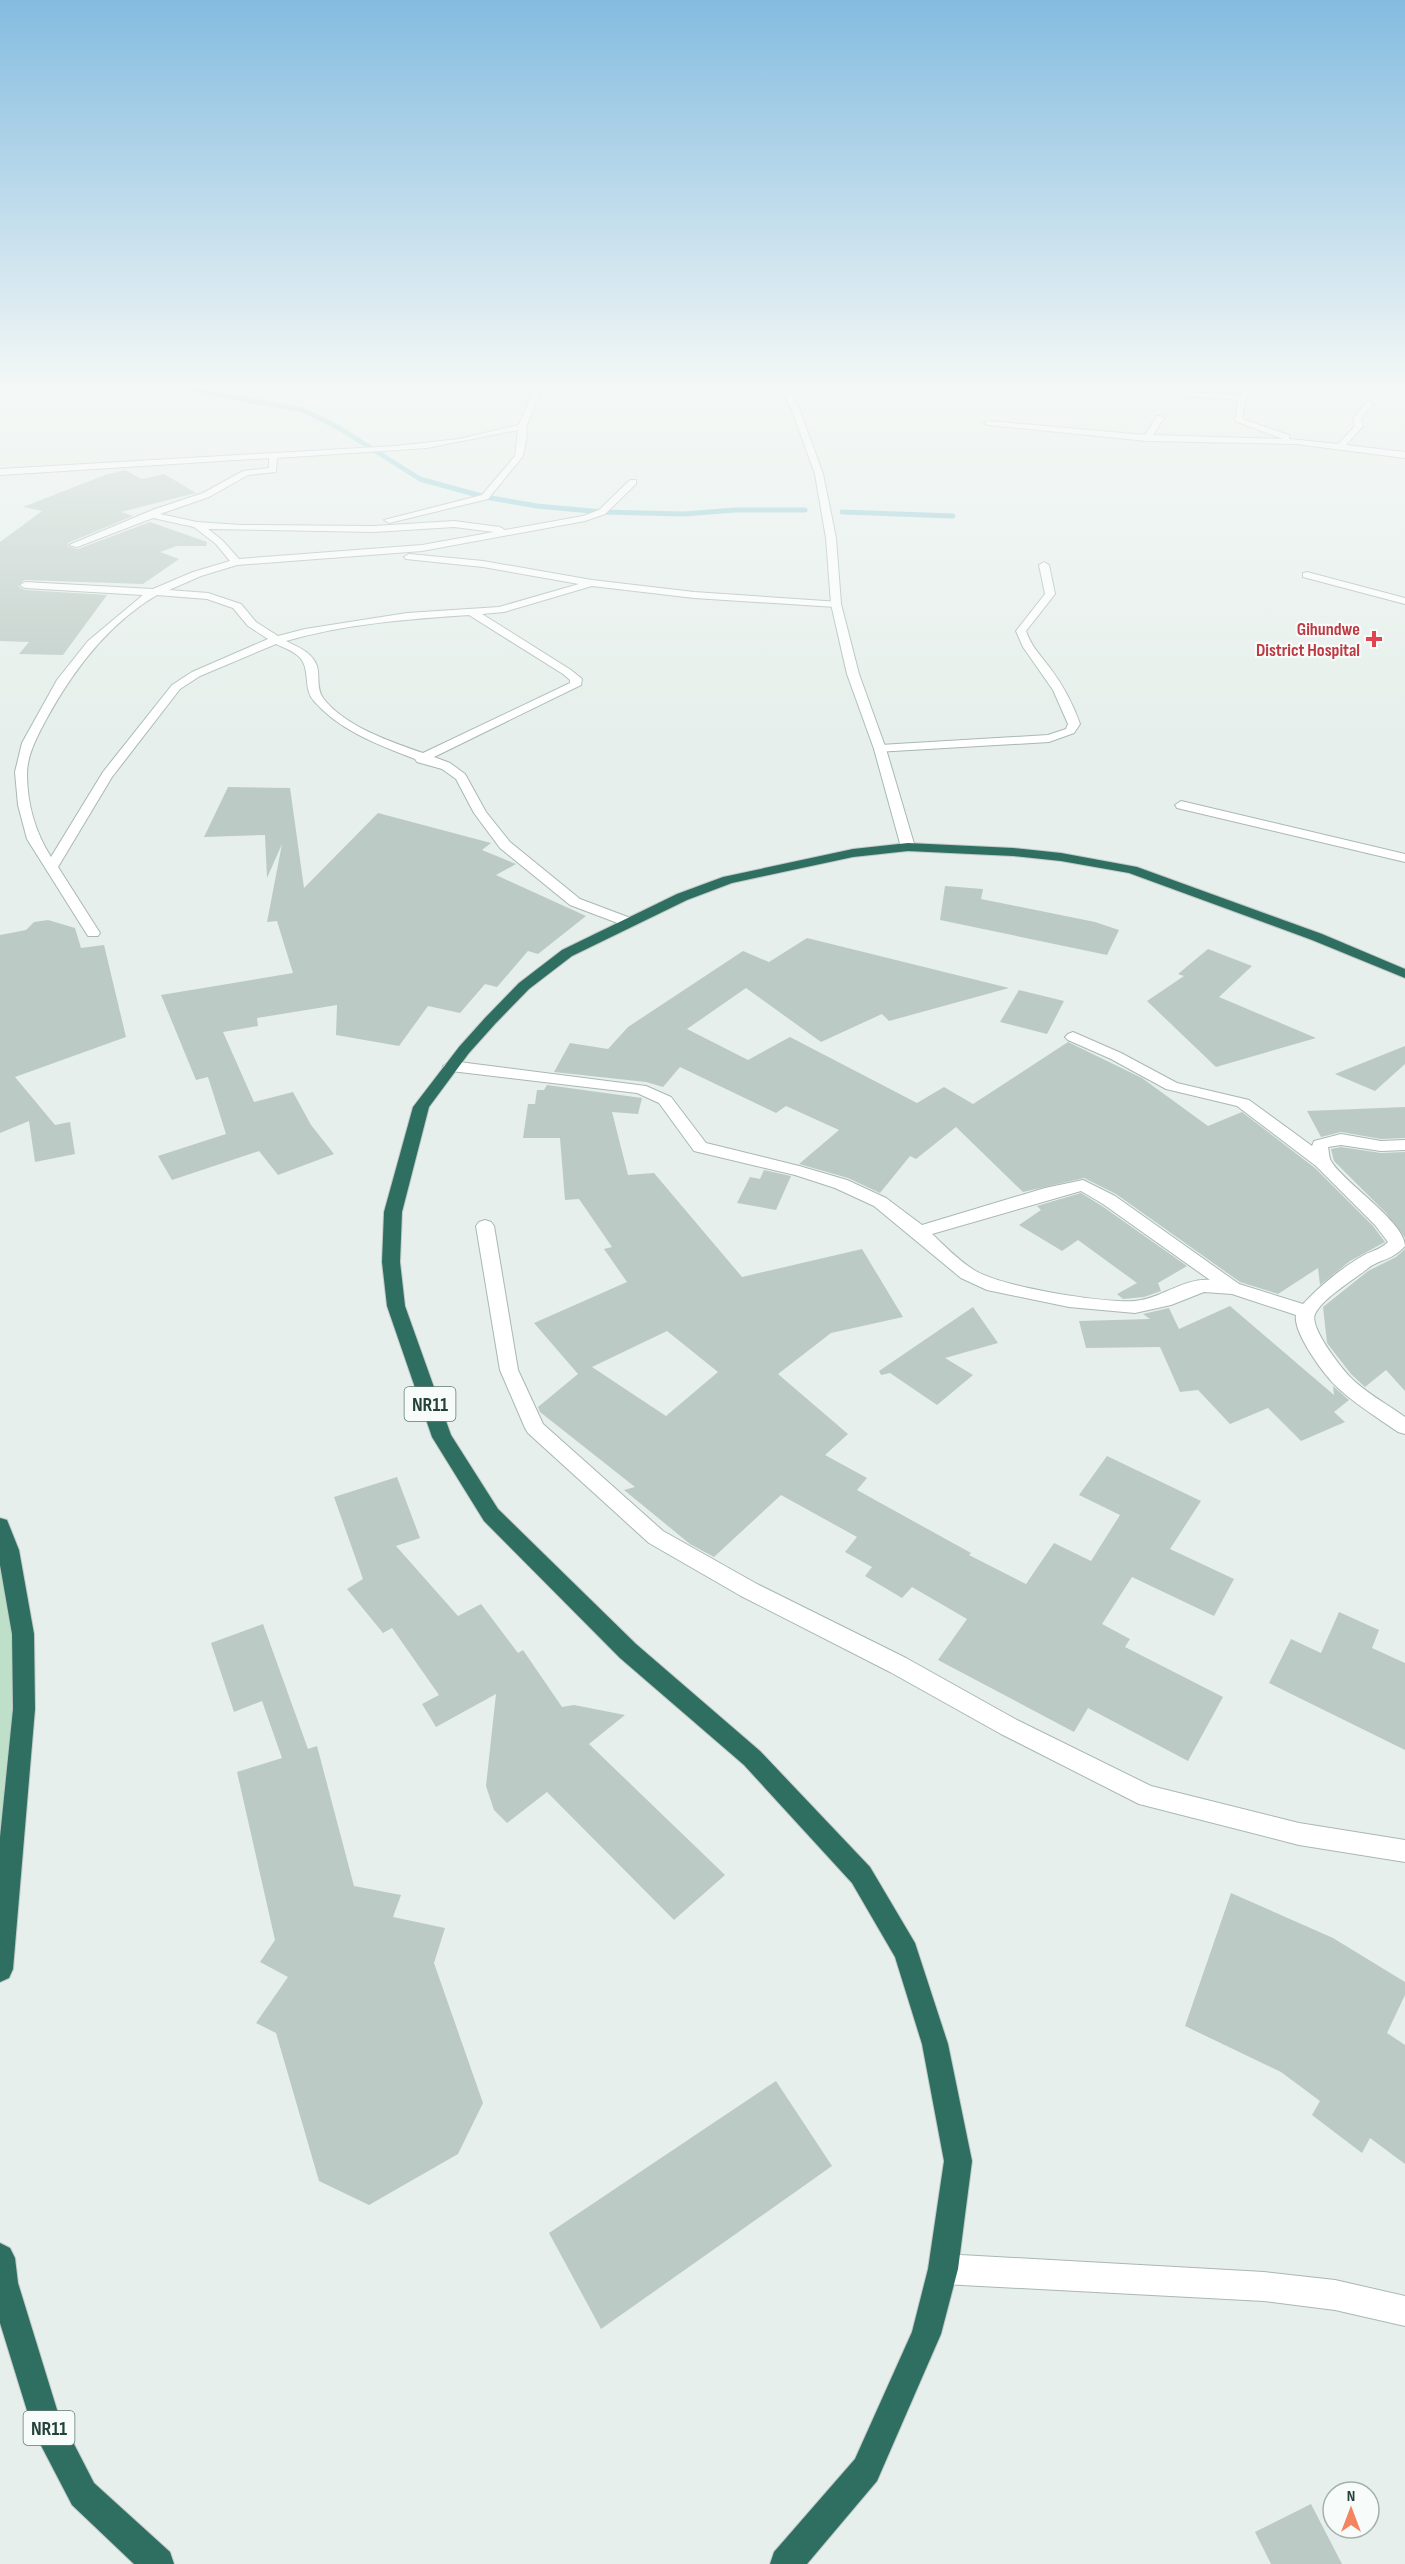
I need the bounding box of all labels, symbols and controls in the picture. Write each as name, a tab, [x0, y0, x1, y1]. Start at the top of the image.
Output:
place label: Gihundwe District Hospital	[1256, 619, 1360, 661]
marker: Gihundwe District Hospital	[1365, 630, 1383, 648]
road number: NR11	[404, 1387, 456, 1421]
road number: NR11	[23, 2411, 74, 2445]
north arrow	[1321, 2480, 1381, 2540]
text: N	[1347, 2487, 1355, 2506]

